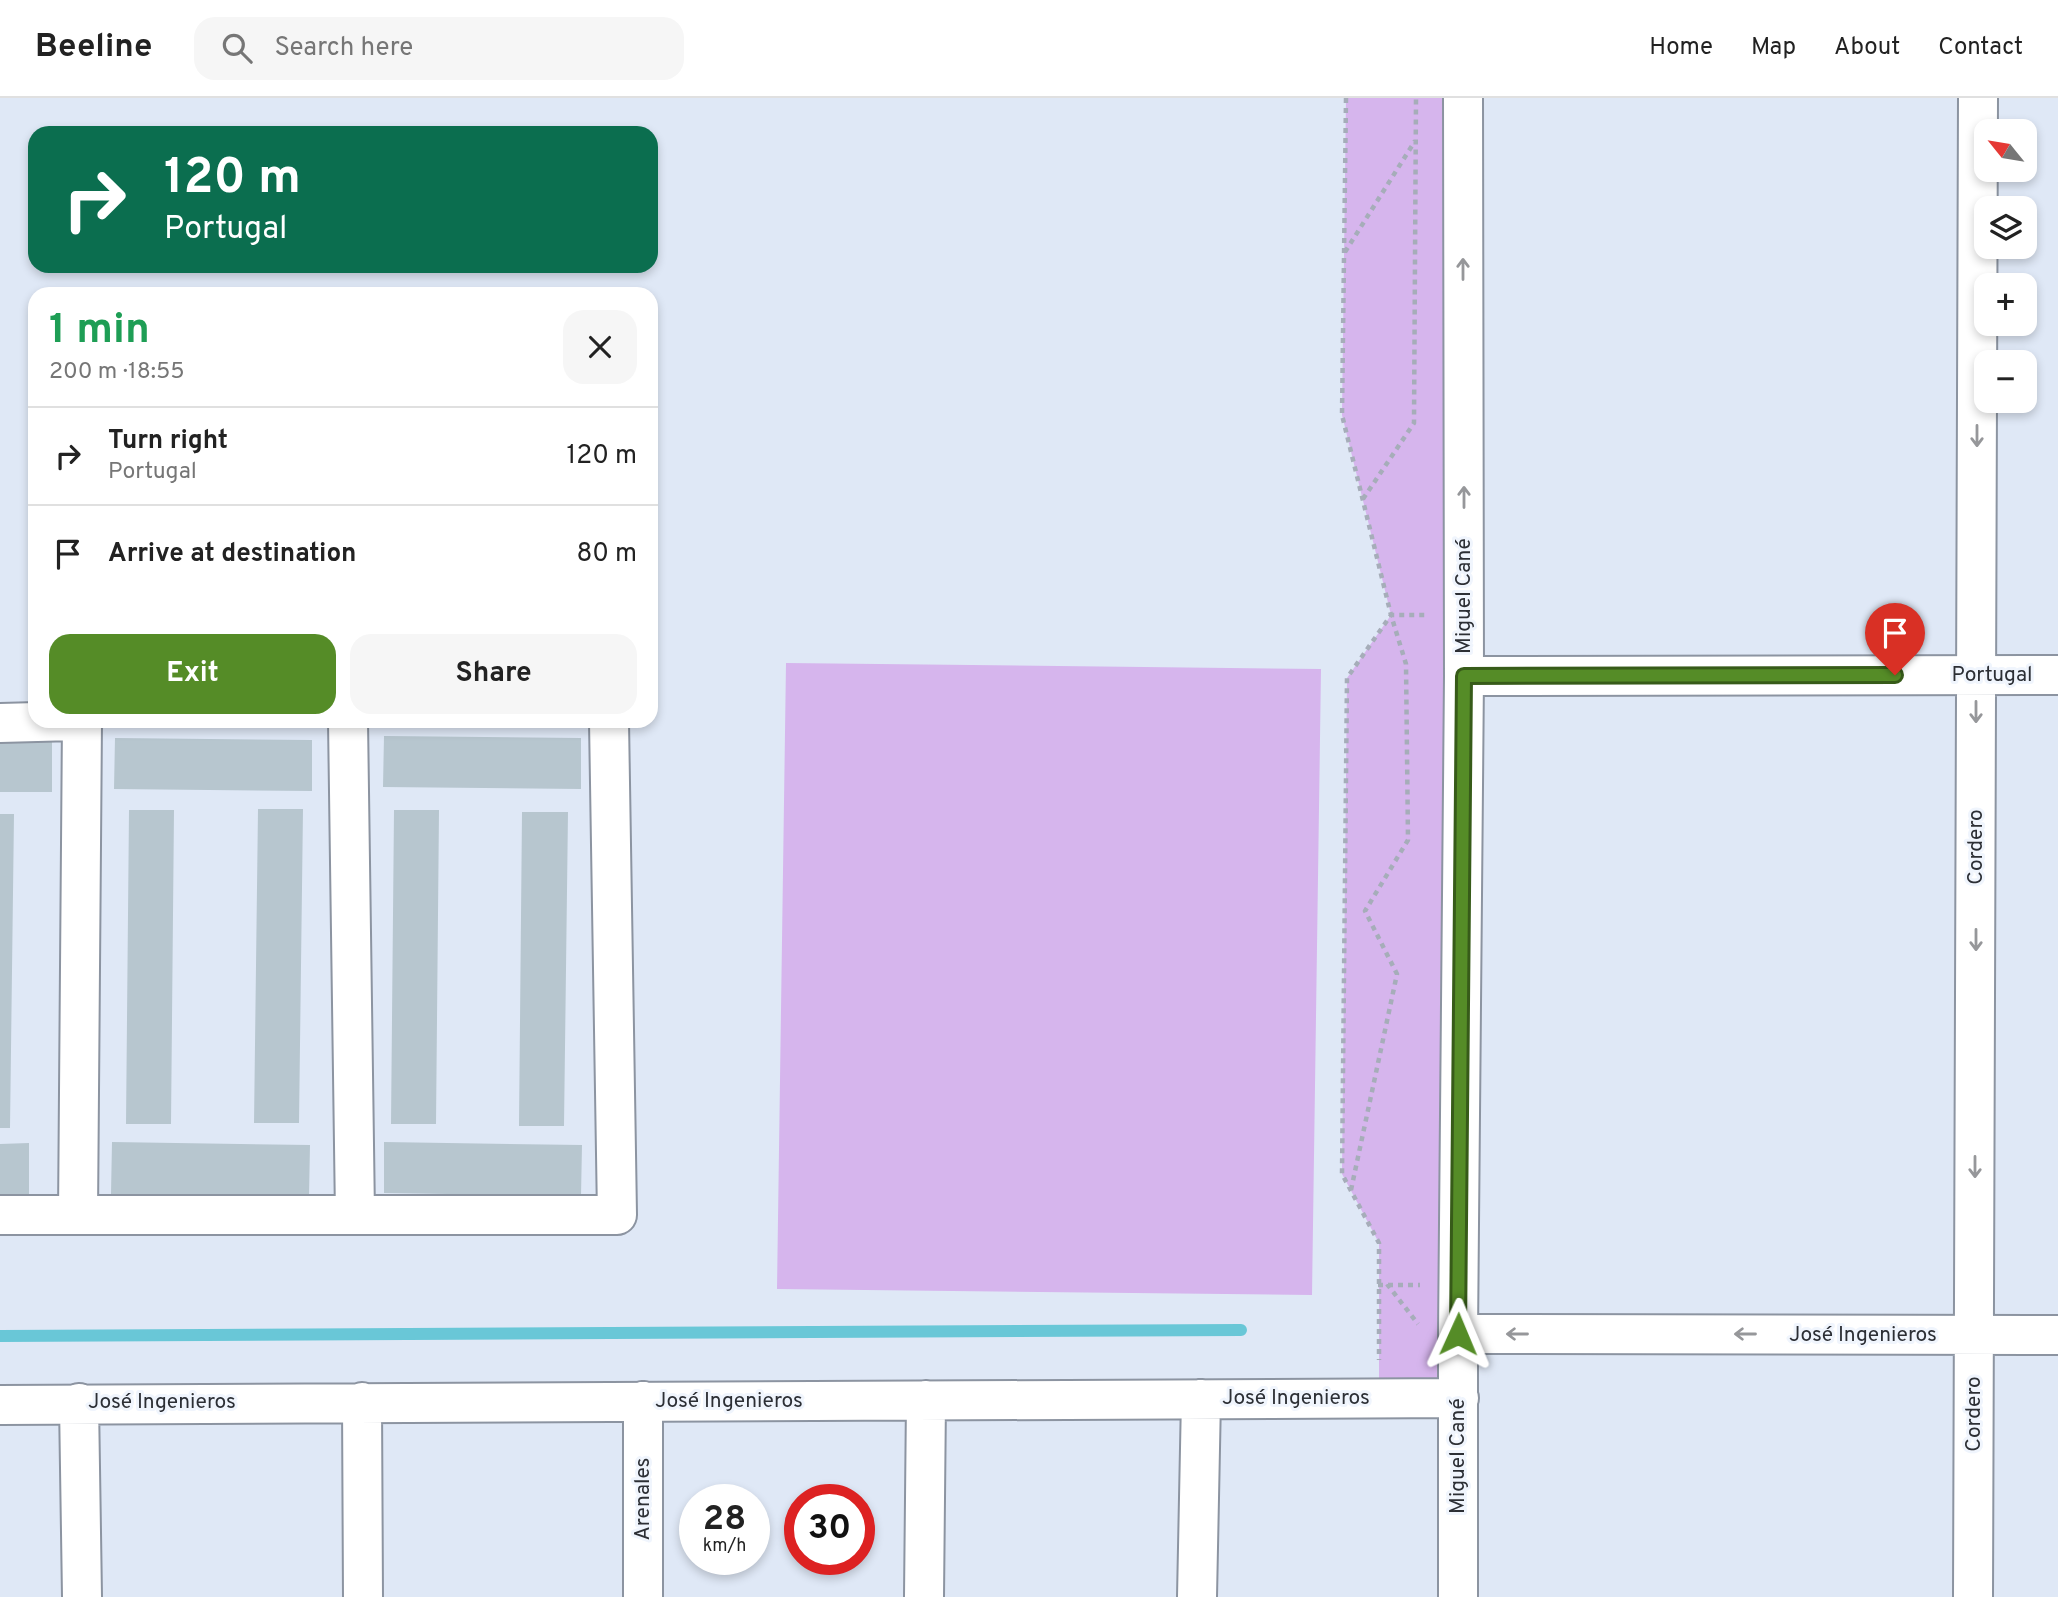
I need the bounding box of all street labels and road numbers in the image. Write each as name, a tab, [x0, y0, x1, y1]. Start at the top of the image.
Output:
street label: Miguel Cané	[1451, 538, 1478, 654]
street label: Portugal	[1951, 662, 2033, 689]
street label: Cordero	[1963, 809, 1990, 885]
street label: José Ingenieros	[1789, 1322, 1937, 1349]
street label: Cordero	[1961, 1376, 1988, 1452]
street label: José Ingenieros	[1222, 1385, 1370, 1412]
street label: José Ingenieros	[655, 1388, 803, 1415]
street label: José Ingenieros	[88, 1389, 236, 1416]
street label: Miguel Cané	[1445, 1398, 1472, 1514]
street label: Arenales	[630, 1458, 657, 1540]

